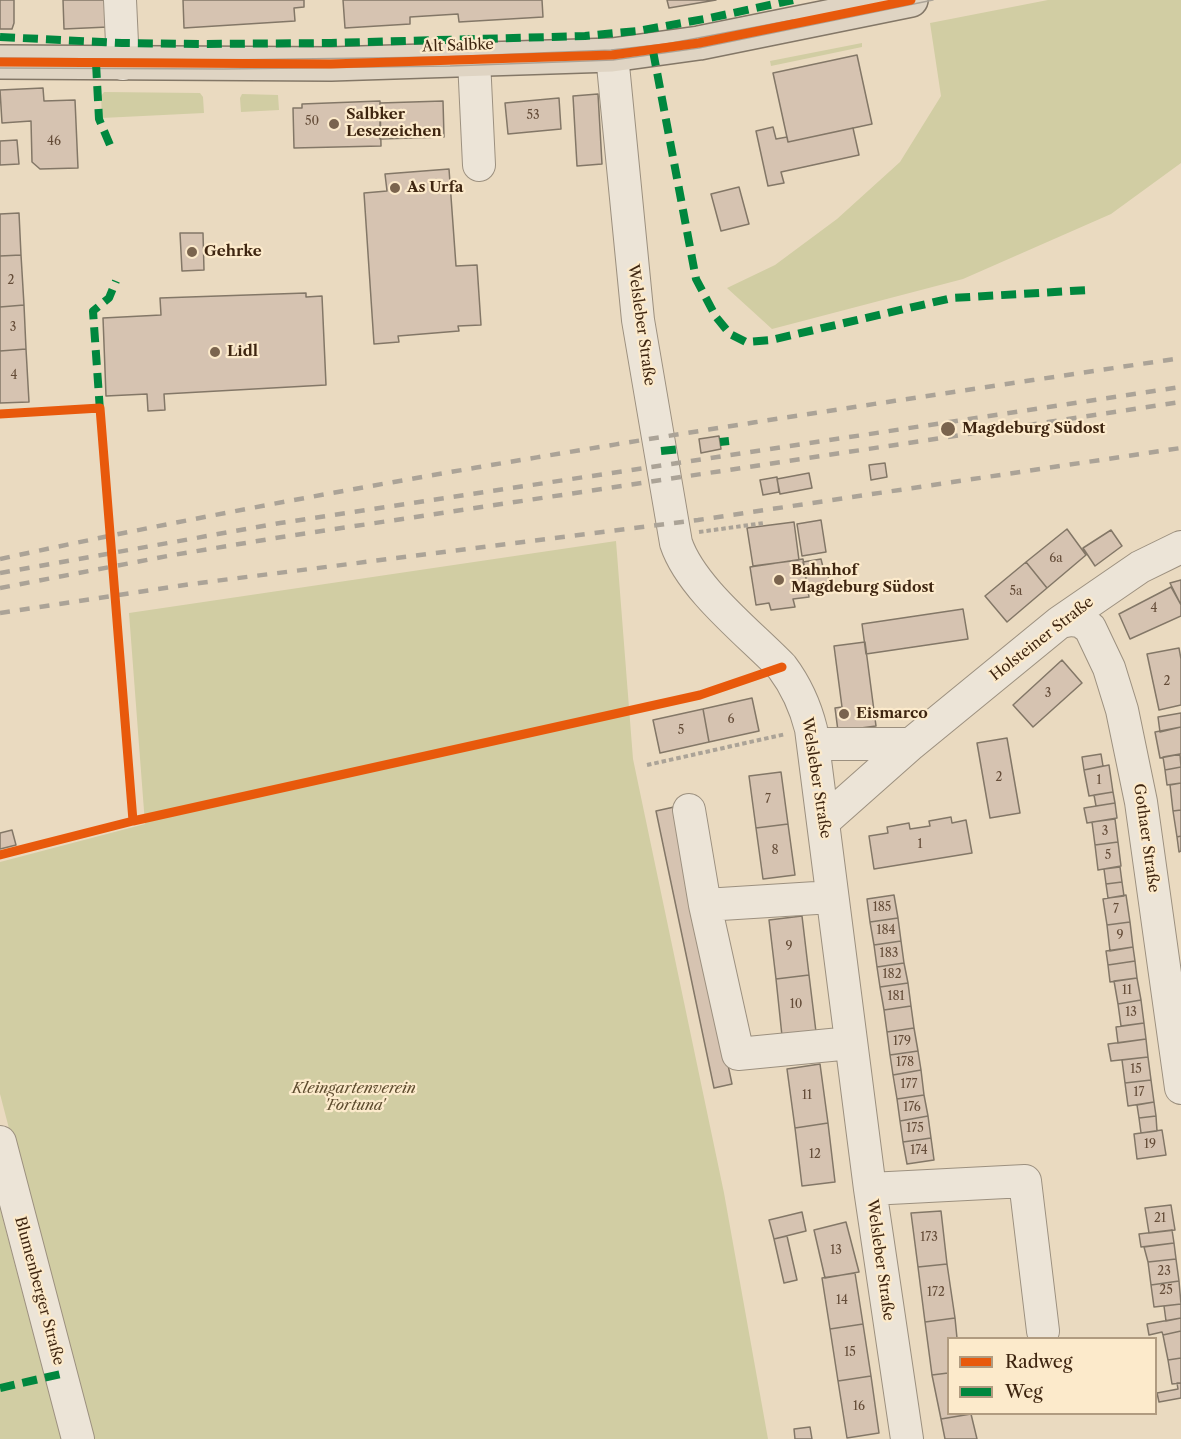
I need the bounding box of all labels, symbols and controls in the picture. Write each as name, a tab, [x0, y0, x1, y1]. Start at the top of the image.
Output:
street label: Alt Salbke	[422, 36, 494, 56]
place label: Salbker Lesezeichen	[346, 106, 442, 141]
house number: 53	[526, 109, 540, 123]
house number: 50	[305, 115, 319, 129]
marker: Salbker Lesezeichen	[327, 117, 341, 131]
house number: 46	[47, 135, 61, 149]
place label: As Urfa	[407, 179, 463, 197]
marker: As Urfa	[388, 181, 402, 195]
place label: Gehrke	[204, 243, 262, 261]
marker: Gehrke	[185, 245, 199, 259]
street label: Welsleber Straße	[624, 263, 658, 387]
house number: 2	[8, 274, 14, 288]
house number: 3	[10, 321, 16, 335]
place label: Lidl	[227, 343, 258, 361]
marker: Lidl	[208, 345, 222, 359]
house number: 4	[11, 369, 17, 383]
marker: Magdeburg Südost	[939, 420, 957, 438]
place label: Magdeburg Südost	[962, 420, 1105, 438]
house number: 6a	[1049, 552, 1063, 566]
place label: Bahnhof Magdeburg Südost	[791, 562, 934, 597]
marker: Bahnhof Magdeburg Südost	[772, 573, 786, 587]
house number: 5a	[1010, 585, 1022, 599]
street label: Holsteiner Straße	[987, 593, 1097, 685]
house number: 4	[1151, 602, 1157, 616]
house number: 2	[1164, 675, 1170, 689]
house number: 3	[1045, 687, 1051, 701]
place label: Eismarco	[856, 705, 928, 723]
marker: Eismarco	[837, 707, 851, 721]
house number: 6	[727, 713, 735, 727]
street label: Welsleber Straße	[798, 716, 834, 840]
house number: 5	[678, 724, 684, 738]
house number: 2	[996, 771, 1002, 785]
house number: 1	[1096, 774, 1102, 788]
street label: Gothaer Straße	[1129, 782, 1163, 894]
house number: 7	[765, 793, 771, 807]
house number: 3	[1102, 825, 1108, 839]
house number: 1	[917, 838, 923, 852]
house number: 8	[771, 844, 779, 858]
house number: 5	[1105, 849, 1111, 863]
house number: 185	[873, 901, 891, 915]
house number: 7	[1113, 903, 1119, 917]
house number: 184	[876, 924, 896, 938]
house number: 9	[1116, 929, 1124, 943]
house number: 9	[785, 940, 793, 954]
house number: 183	[880, 947, 898, 961]
house number: 182	[882, 968, 902, 982]
house number: 11	[1122, 984, 1132, 998]
house number: 181	[887, 990, 905, 1004]
house number: 10	[790, 998, 802, 1012]
house number: 13	[1125, 1006, 1137, 1020]
house number: 179	[893, 1035, 911, 1049]
house number: 178	[896, 1056, 914, 1070]
house number: 15	[1130, 1063, 1142, 1077]
house number: 177	[901, 1078, 917, 1092]
park label: Kleingartenverein 'Fortuna'	[292, 1080, 416, 1115]
house number: 17	[1134, 1086, 1144, 1100]
house number: 11	[802, 1089, 812, 1103]
house number: 176	[903, 1101, 921, 1115]
house number: 175	[906, 1122, 924, 1136]
house number: 19	[1144, 1138, 1156, 1152]
house number: 174	[910, 1144, 928, 1158]
house number: 12	[809, 1148, 821, 1162]
street label: Welsleber Straße	[863, 1198, 897, 1322]
house number: 21	[1154, 1212, 1166, 1226]
street label: Blumenberger Straße	[10, 1215, 68, 1367]
house number: 173	[920, 1231, 938, 1245]
house number: 13	[830, 1244, 842, 1258]
house number: 23	[1157, 1265, 1171, 1279]
house number: 25	[1159, 1284, 1173, 1298]
house number: 172	[927, 1286, 945, 1300]
house number: 14	[836, 1294, 848, 1308]
legend	[947, 1337, 1157, 1415]
house number: 15	[844, 1346, 856, 1360]
text: Radweg	[1005, 1351, 1072, 1373]
text: Weg	[1005, 1381, 1043, 1403]
house number: 16	[853, 1400, 865, 1414]

